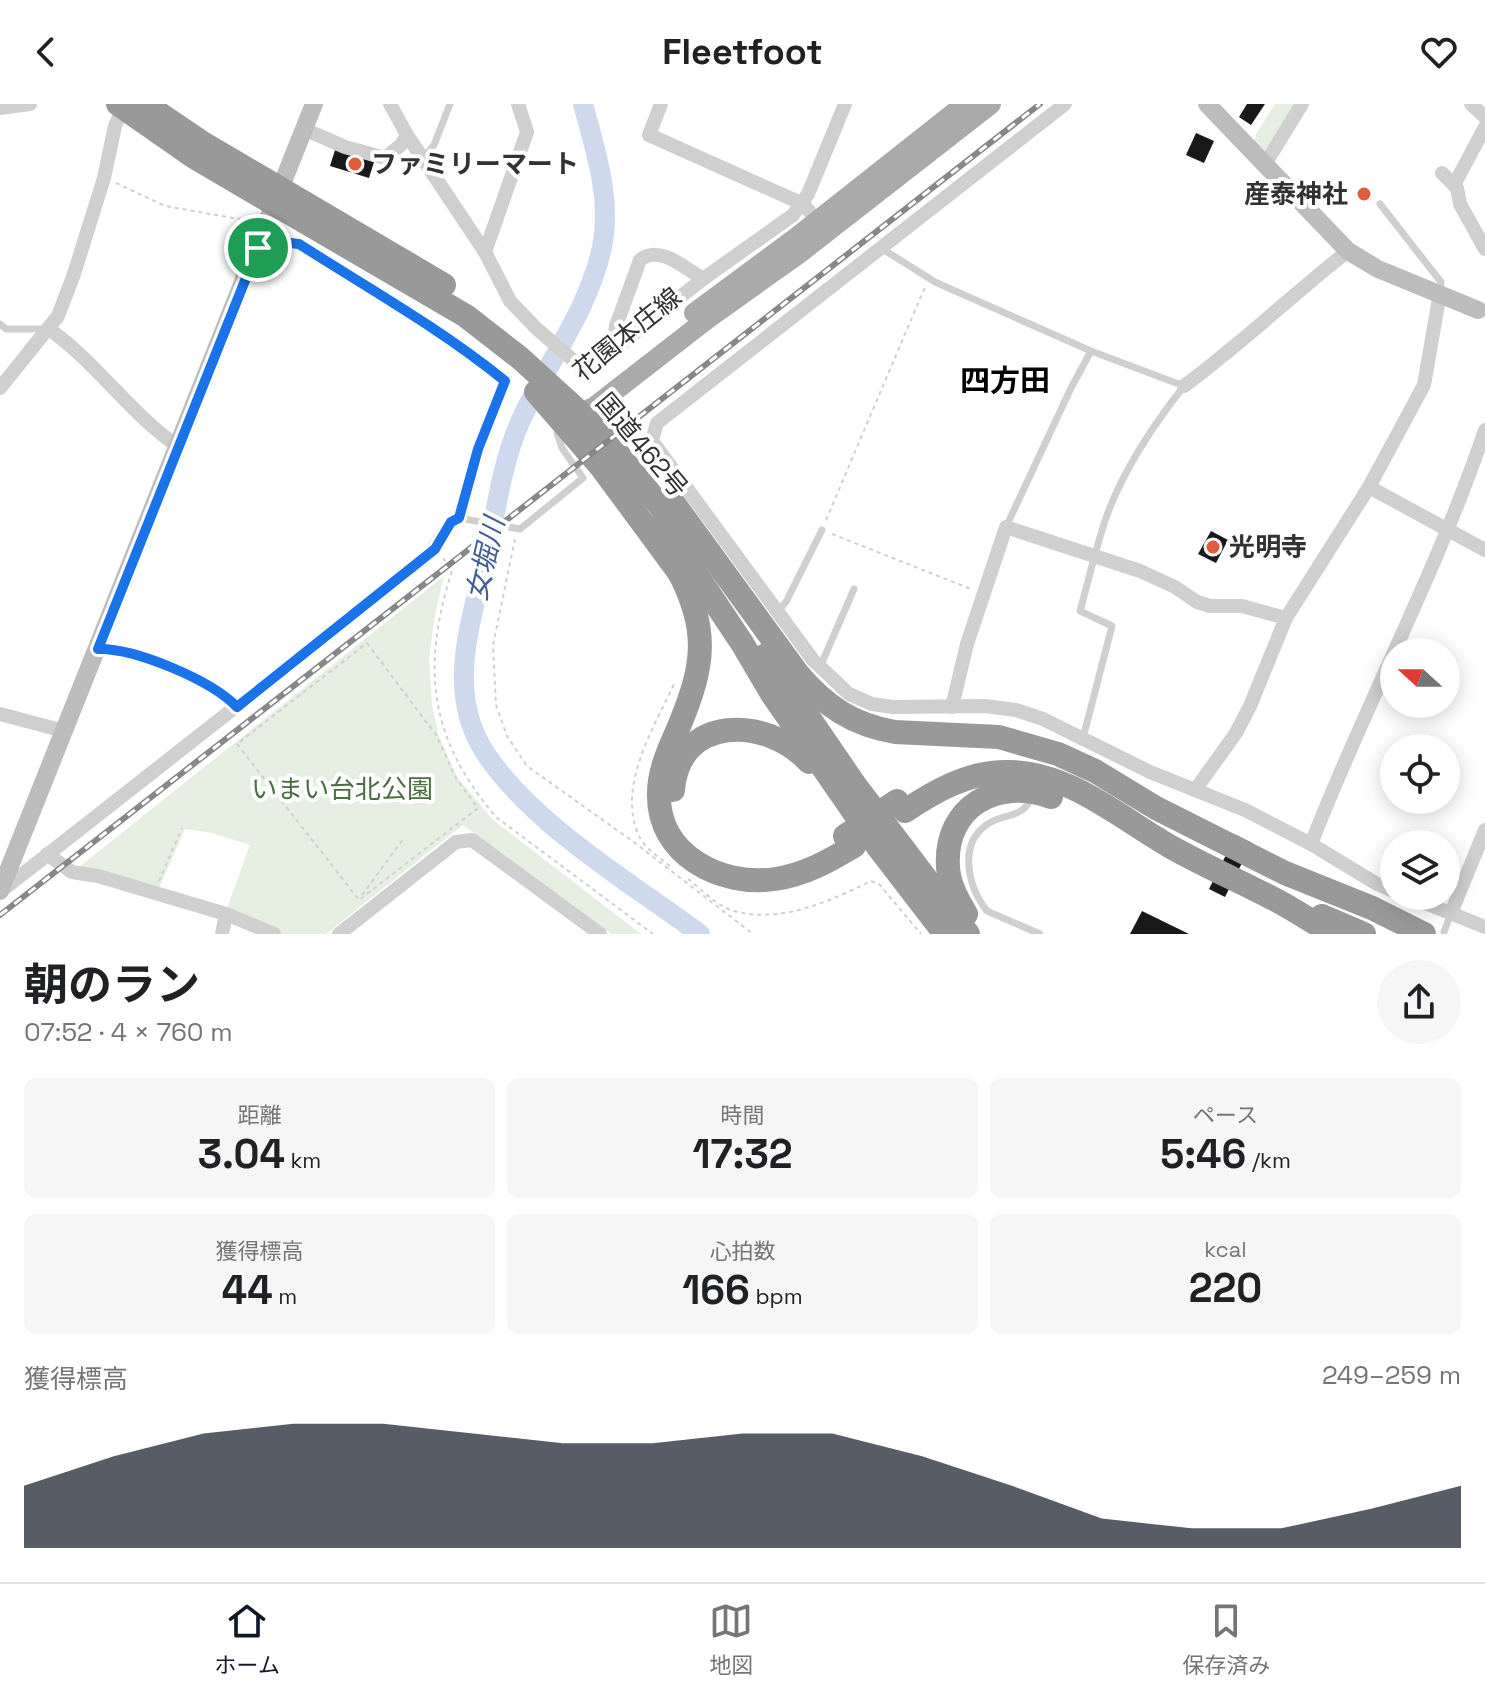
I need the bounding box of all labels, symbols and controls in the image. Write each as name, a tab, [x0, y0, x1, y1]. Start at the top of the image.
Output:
text: Fleetfoot	[662, 29, 823, 75]
icon: back	[24, 30, 68, 74]
icon: heart	[1417, 30, 1461, 74]
place label: ファミリーマート	[371, 147, 579, 181]
marker: ファミリーマート	[346, 155, 364, 173]
place label: 産泰神社	[1244, 177, 1348, 211]
marker: 産泰神社	[1355, 185, 1373, 203]
pin	[224, 214, 292, 282]
icon: arrive	[236, 226, 280, 270]
street label: 花園本庄線	[566, 280, 688, 388]
district label: 四方田	[960, 361, 1050, 400]
street label: 国道462号	[589, 386, 695, 504]
water label: 女堀川	[458, 511, 513, 604]
place label: 光明寺	[1229, 530, 1307, 564]
marker: 光明寺	[1204, 538, 1222, 556]
north arrow	[1380, 638, 1460, 718]
map controls	[1380, 638, 1460, 910]
button: locate	[1380, 734, 1460, 814]
park label: いまい台北公園	[251, 772, 433, 806]
button: layers	[1380, 830, 1460, 910]
text: 朝のラン	[24, 957, 200, 1013]
button: share	[1377, 960, 1461, 1044]
text: 07:52 · 4 × 760 m	[24, 1015, 233, 1049]
text: 距離	[237, 1101, 282, 1129]
text: 時間	[720, 1101, 765, 1129]
text: ペース	[1193, 1101, 1258, 1129]
text: 3.04	[198, 1129, 285, 1180]
text: 17:32	[692, 1129, 793, 1180]
text: 5:46	[1160, 1129, 1246, 1180]
text: km	[285, 1146, 321, 1174]
text: /km	[1246, 1146, 1291, 1174]
text: kcal	[1204, 1235, 1247, 1263]
text: 獲得標高	[215, 1237, 304, 1265]
text: 心拍数	[709, 1237, 776, 1265]
text: 220	[1189, 1263, 1262, 1314]
text: 44	[222, 1265, 273, 1316]
text: 166	[682, 1265, 750, 1316]
text: m	[273, 1282, 297, 1310]
text: bpm	[750, 1282, 803, 1310]
text: 249–259 m	[1322, 1358, 1461, 1392]
text: 獲得標高	[24, 1362, 128, 1396]
tab: ホーム	[215, 1599, 280, 1679]
tab: 地図	[709, 1599, 753, 1679]
tab: 保存済み	[1182, 1599, 1270, 1679]

